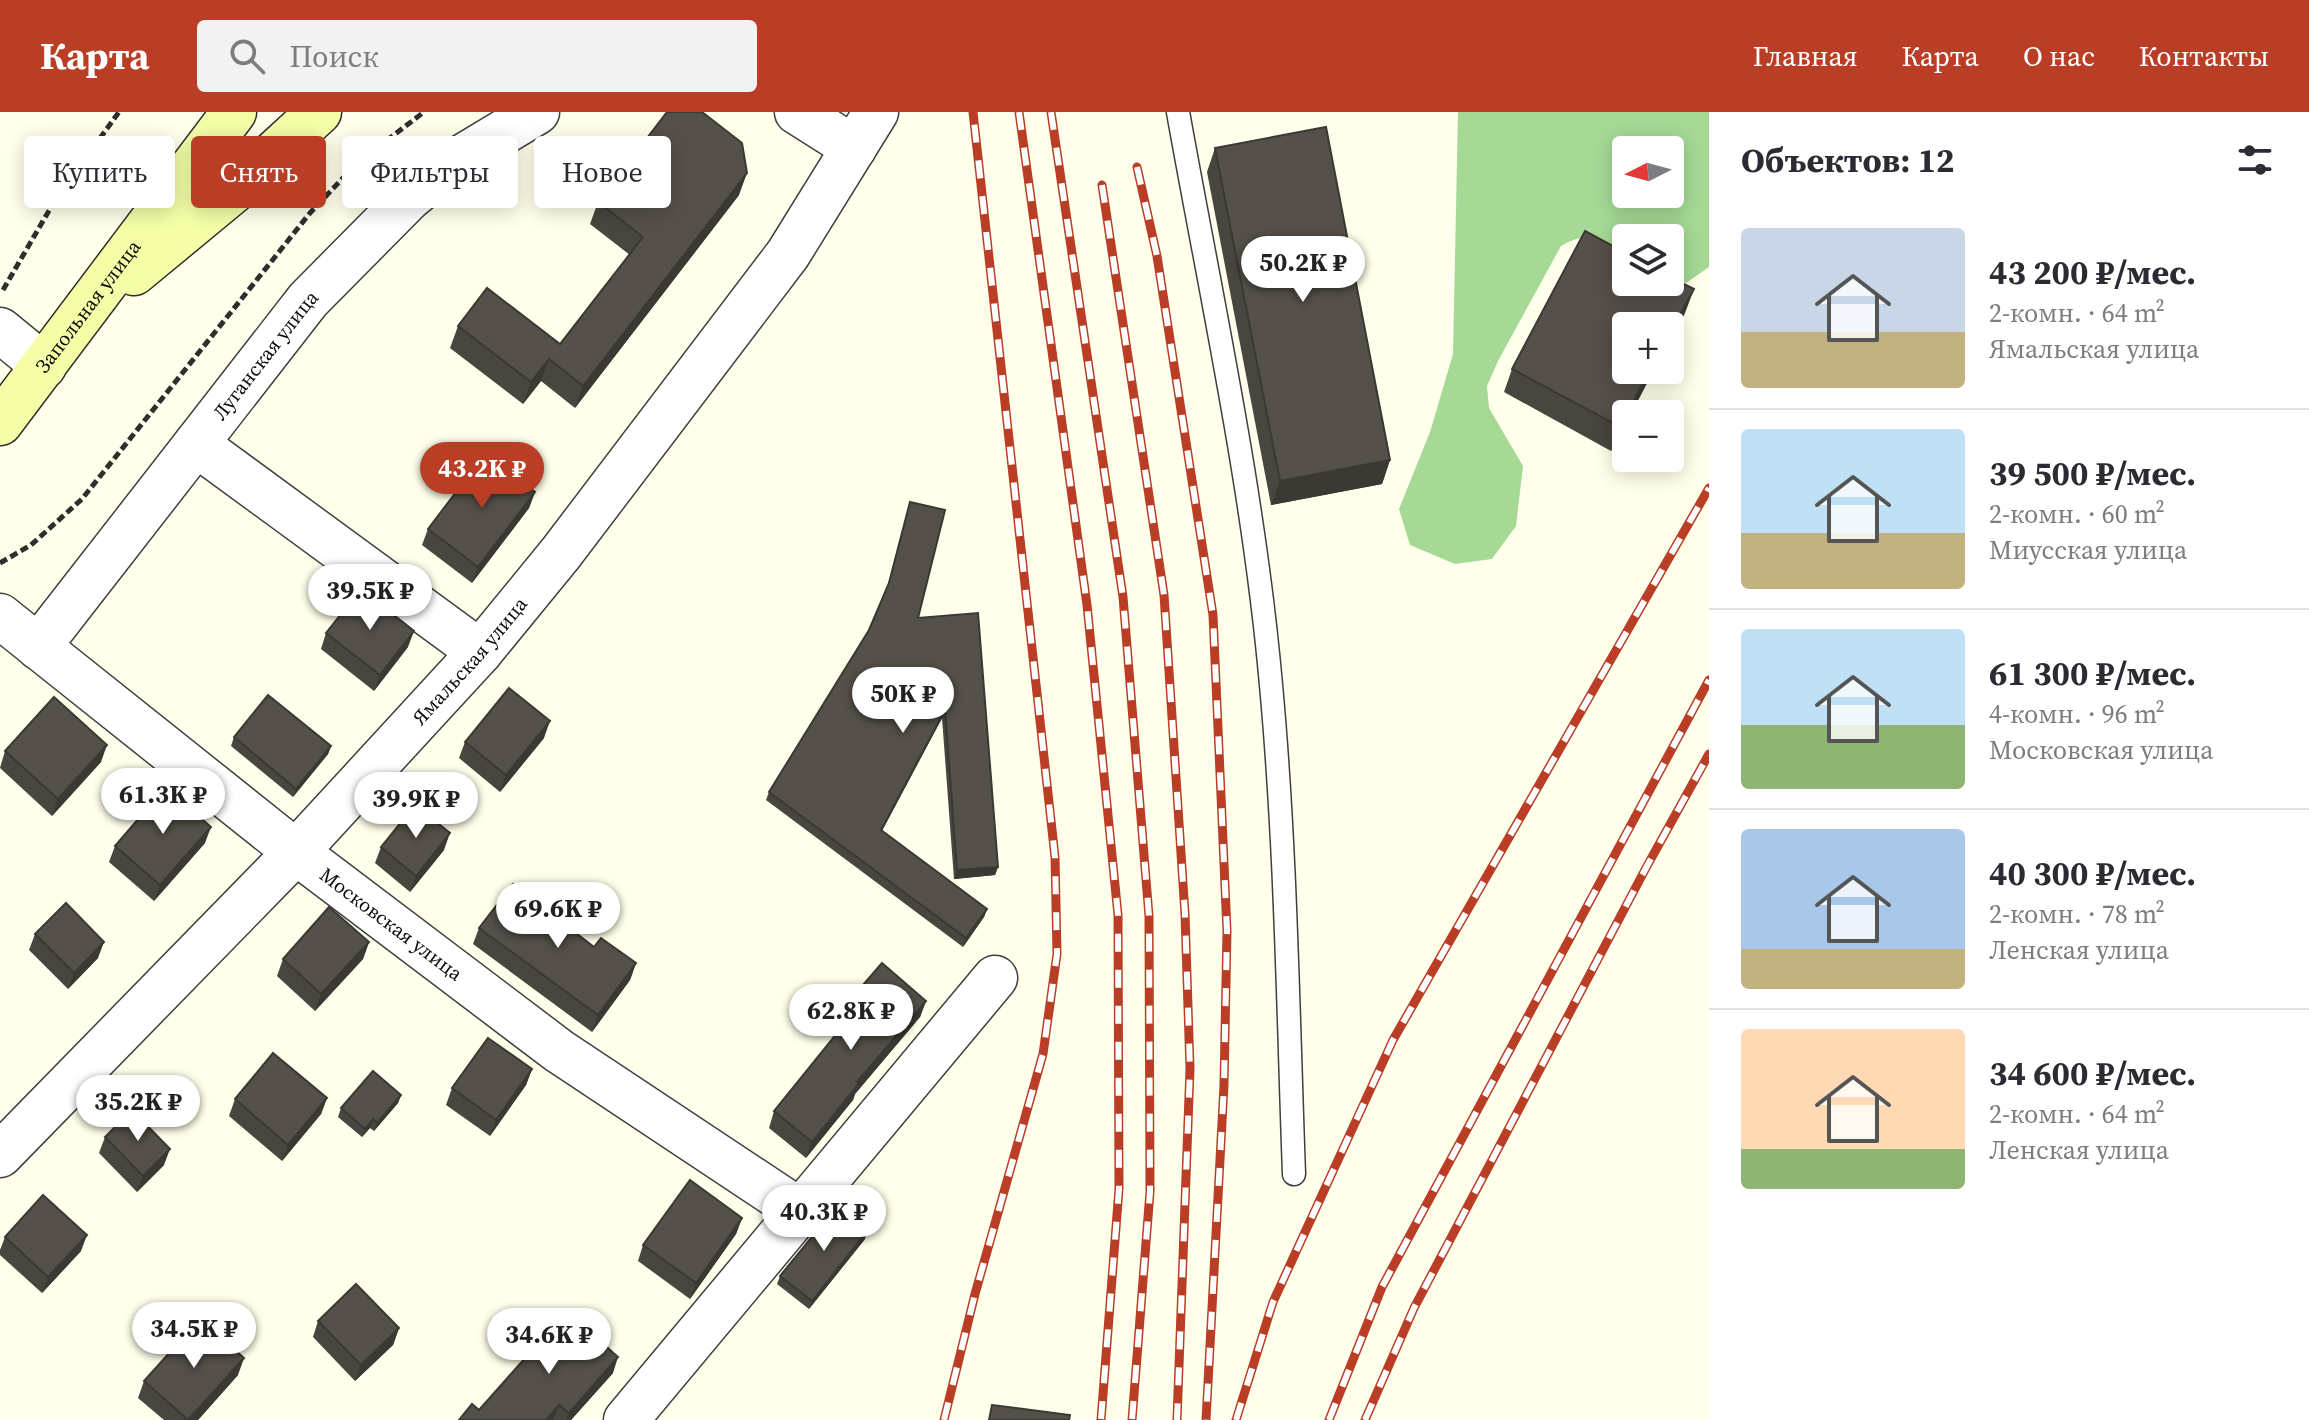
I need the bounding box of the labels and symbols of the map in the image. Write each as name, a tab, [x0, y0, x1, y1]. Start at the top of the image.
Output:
north arrow	[1612, 136, 1684, 208]
street label: Запольная улица	[28, 233, 148, 379]
pin: 50.2K ₽	[1229, 236, 1377, 304]
street label: Луганская улица	[206, 283, 325, 426]
pin: 43.2K ₽	[408, 442, 556, 510]
pin: 39.5K ₽	[296, 564, 444, 632]
street label: Ямальская улица	[406, 590, 534, 731]
pin: 50K ₽	[847, 667, 959, 735]
pin: 61.3K ₽	[89, 768, 237, 836]
pin: 39.9K ₽	[342, 772, 490, 840]
street label: Московская улица	[314, 861, 469, 988]
pin: 69.6K ₽	[484, 882, 632, 950]
pin: 62.8K ₽	[777, 984, 925, 1052]
pin: 35.2K ₽	[64, 1075, 212, 1143]
pin: 40.3K ₽	[750, 1185, 898, 1253]
pin: 34.5K ₽	[120, 1302, 268, 1370]
pin: 34.6K ₽	[475, 1308, 623, 1376]

